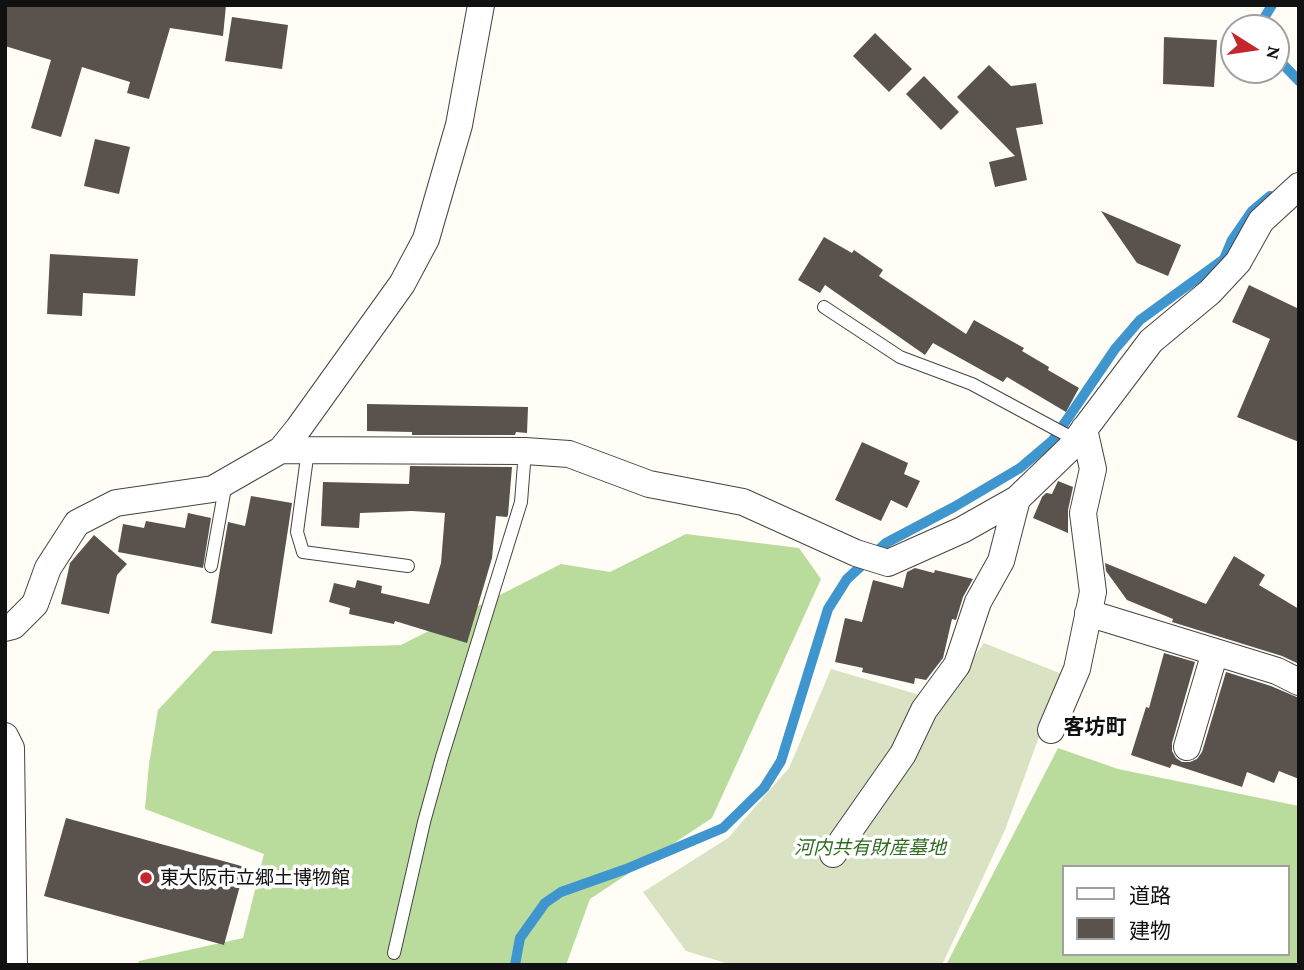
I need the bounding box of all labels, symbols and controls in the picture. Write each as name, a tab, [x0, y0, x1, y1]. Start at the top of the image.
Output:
north arrow	[1220, 14, 1290, 84]
text: N	[1262, 45, 1286, 62]
district label: 客坊町	[1064, 715, 1126, 741]
park label: 河内共有財産墓地	[794, 837, 946, 859]
legend	[1062, 865, 1290, 956]
place label: 東大阪市立郷土博物館	[160, 867, 350, 889]
marker: 東大阪市立郷土博物館	[138, 870, 154, 886]
text: 道路	[1129, 884, 1171, 908]
text: 建物	[1129, 919, 1171, 943]

